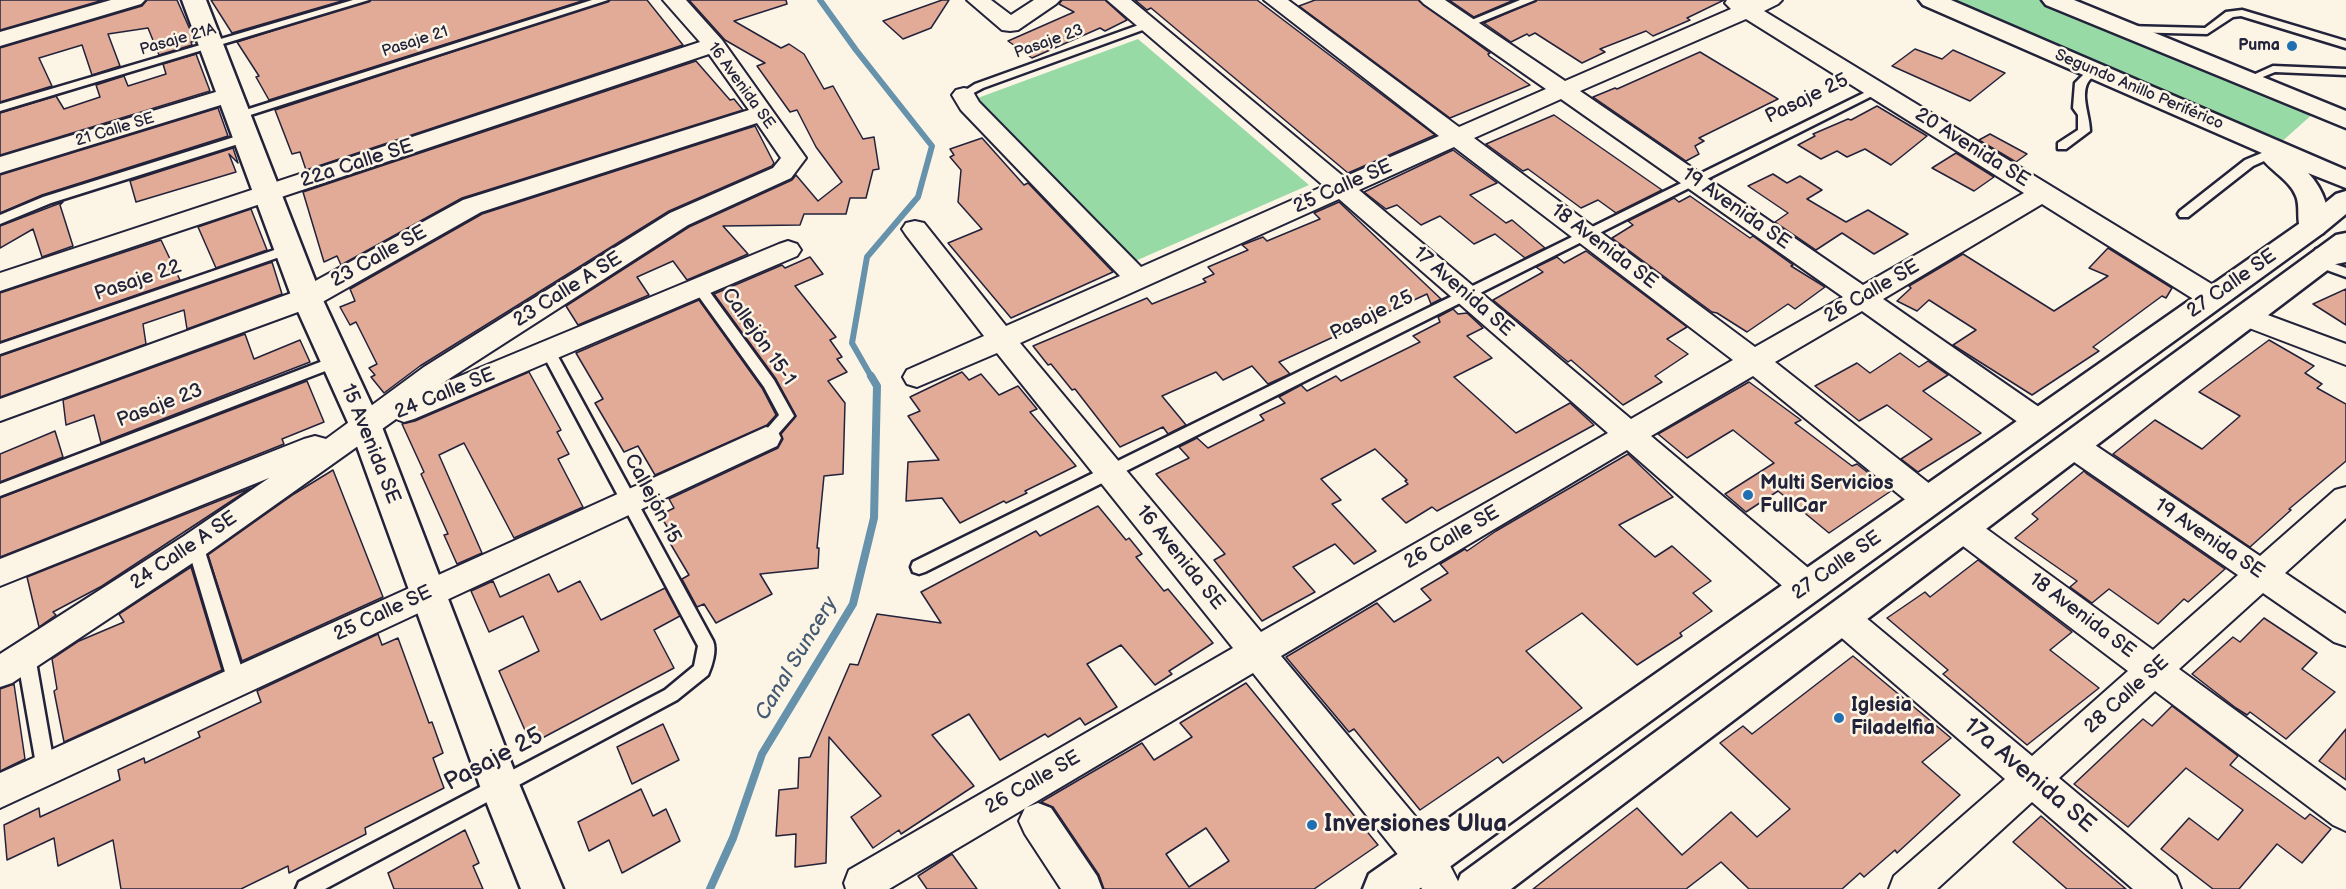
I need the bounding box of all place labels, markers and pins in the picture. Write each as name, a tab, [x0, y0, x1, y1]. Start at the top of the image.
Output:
place label: Puma	[2238, 36, 2280, 56]
marker: Puma	[2285, 39, 2299, 53]
place label: Multi Servicios FullCar	[1760, 472, 1894, 519]
marker: Multi Servicios FullCar	[1741, 488, 1755, 502]
place label: Iglesia Filadelfia	[1851, 694, 1935, 741]
marker: Iglesia Filadelfia	[1832, 711, 1846, 725]
place label: Inversiones Ulua	[1324, 811, 1507, 839]
marker: Inversiones Ulua	[1305, 818, 1319, 832]

